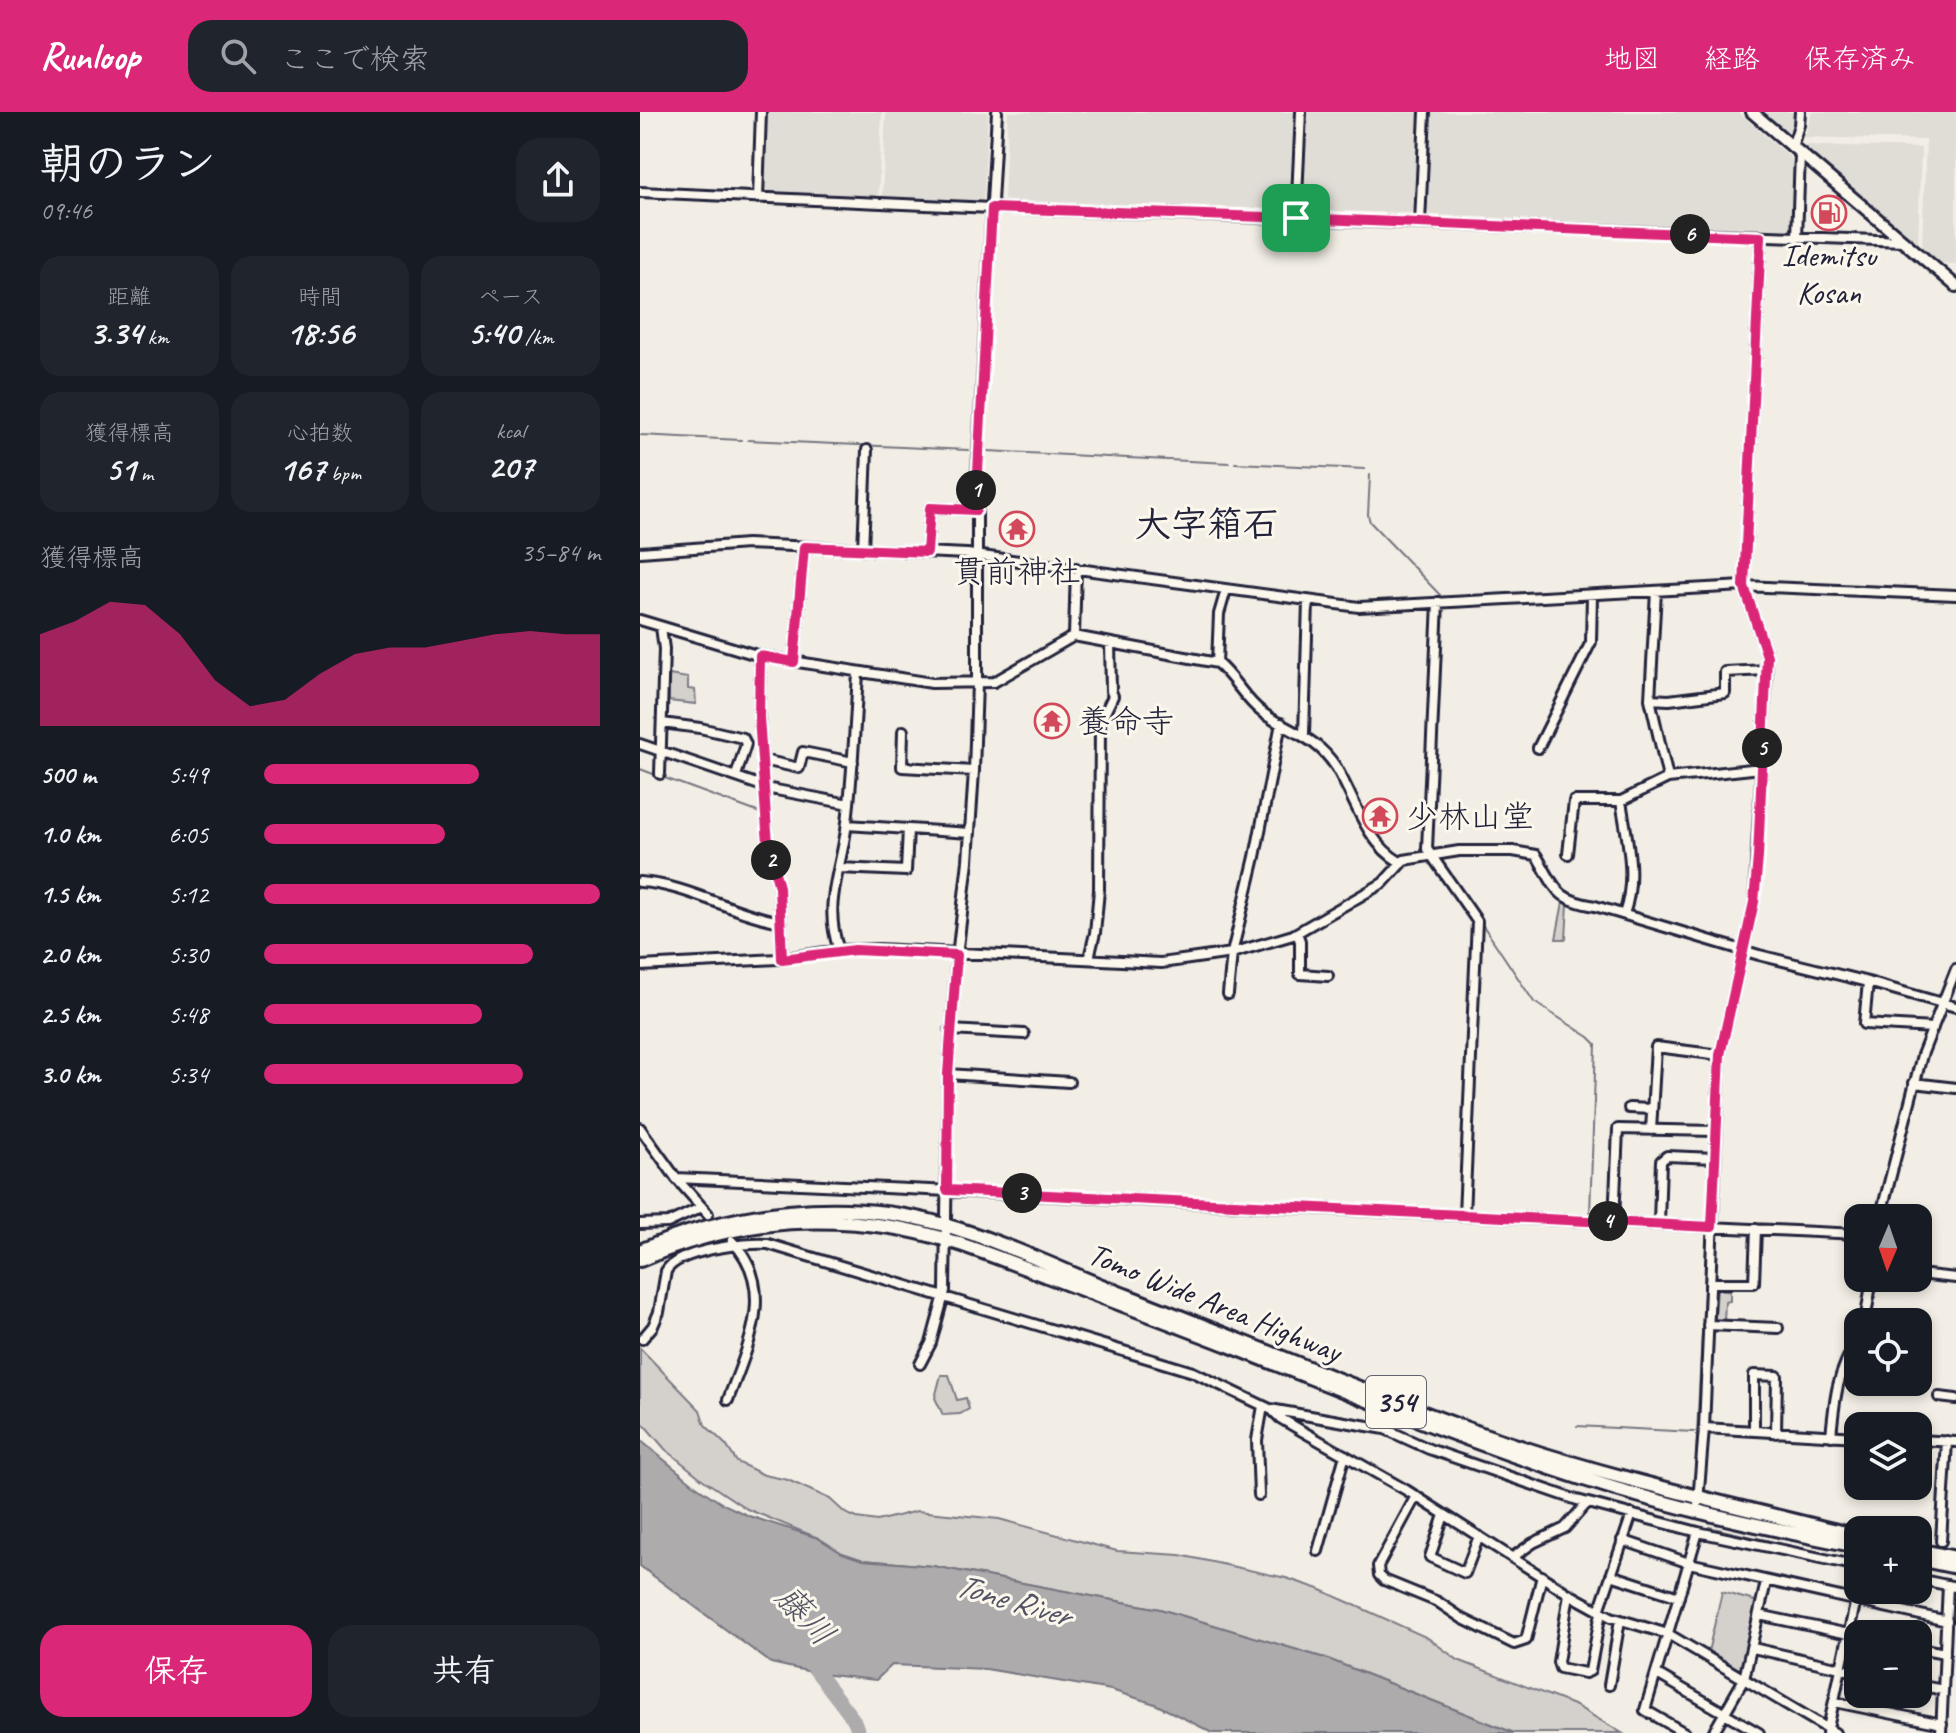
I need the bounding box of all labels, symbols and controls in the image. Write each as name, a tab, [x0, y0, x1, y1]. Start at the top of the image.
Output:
search box	[188, 20, 748, 92]
text: Runloop	[40, 33, 140, 80]
icon: search	[216, 34, 260, 78]
text: ここで検索	[280, 40, 430, 78]
text: 地図	[1604, 41, 1660, 76]
text: 経路	[1704, 41, 1760, 76]
text: 保存済み	[1804, 41, 1916, 76]
text: 朝のラン	[40, 136, 216, 191]
button: share	[516, 138, 600, 222]
pin	[1262, 184, 1330, 252]
text: 09:46	[40, 194, 92, 227]
fuel station icon: Idemitsu Kosan	[1810, 194, 1848, 232]
icon: arrive	[1274, 196, 1318, 240]
pin: 6	[1670, 214, 1710, 254]
text: 6	[1685, 220, 1695, 248]
place label: Idemitsu Kosan	[1782, 235, 1878, 313]
text: 距離	[107, 283, 151, 311]
text: 時間	[298, 283, 342, 311]
text: ペース	[478, 283, 543, 311]
text: 3.34	[90, 311, 142, 354]
text: 18:56	[286, 311, 354, 354]
text: 5:40	[468, 311, 520, 354]
text: km	[142, 323, 169, 351]
text: /km	[520, 323, 554, 351]
text: kcal	[496, 417, 525, 445]
text: 獲得標高	[85, 419, 173, 447]
text: 心拍数	[287, 419, 353, 447]
text: 207	[488, 445, 534, 488]
text: 51	[105, 447, 136, 490]
text: 167	[279, 447, 325, 490]
text: m	[136, 459, 153, 487]
text: bpm	[325, 459, 361, 487]
pin: 1	[956, 470, 996, 510]
text: 1	[971, 476, 981, 504]
district label: 大字箱石	[1135, 501, 1279, 547]
temple icon: 貫前神社	[998, 510, 1036, 548]
text: 35–84 m	[521, 536, 600, 569]
text: 獲得標高	[40, 541, 144, 574]
place label: 貫前神社	[953, 551, 1081, 592]
place label: 養命寺	[1078, 701, 1174, 742]
temple icon: 養命寺	[1033, 702, 1071, 740]
pin: 5	[1742, 728, 1782, 768]
text: 5	[1757, 734, 1767, 762]
text: 500 m	[40, 758, 96, 791]
text: 5:49	[168, 758, 208, 791]
place label: 少林山堂	[1406, 796, 1534, 837]
temple icon: 少林山堂	[1361, 797, 1399, 835]
text: 1.0 km	[40, 818, 100, 851]
text: 6:05	[168, 818, 208, 851]
pin: 2	[751, 840, 791, 880]
text: 2	[766, 846, 776, 874]
text: 1.5 km	[40, 878, 100, 911]
text: 5:12	[168, 878, 208, 911]
text: 2.0 km	[40, 938, 100, 971]
text: 5:30	[168, 938, 208, 971]
text: 2.5 km	[40, 998, 100, 1031]
text: 5:48	[168, 998, 208, 1031]
text: 3.0 km	[40, 1058, 100, 1091]
text: 5:34	[168, 1058, 208, 1091]
pin: 3	[1002, 1173, 1042, 1213]
text: 3	[1017, 1179, 1027, 1207]
pin: 4	[1588, 1201, 1628, 1241]
north arrow	[1844, 1204, 1932, 1292]
map controls	[1844, 1204, 1932, 1708]
text: 4	[1603, 1207, 1613, 1235]
street label: Tomo Wide Area Highway	[1082, 1233, 1350, 1373]
button: locate	[1844, 1308, 1932, 1396]
road number: 354	[1366, 1376, 1426, 1428]
button: layers	[1844, 1412, 1932, 1500]
button: +	[1844, 1516, 1932, 1604]
water label: Tone River	[951, 1563, 1081, 1638]
water label: 藤川	[767, 1576, 845, 1655]
button: −	[1844, 1620, 1932, 1708]
button: 保存	[40, 1625, 312, 1717]
button: 共有	[328, 1625, 600, 1717]

